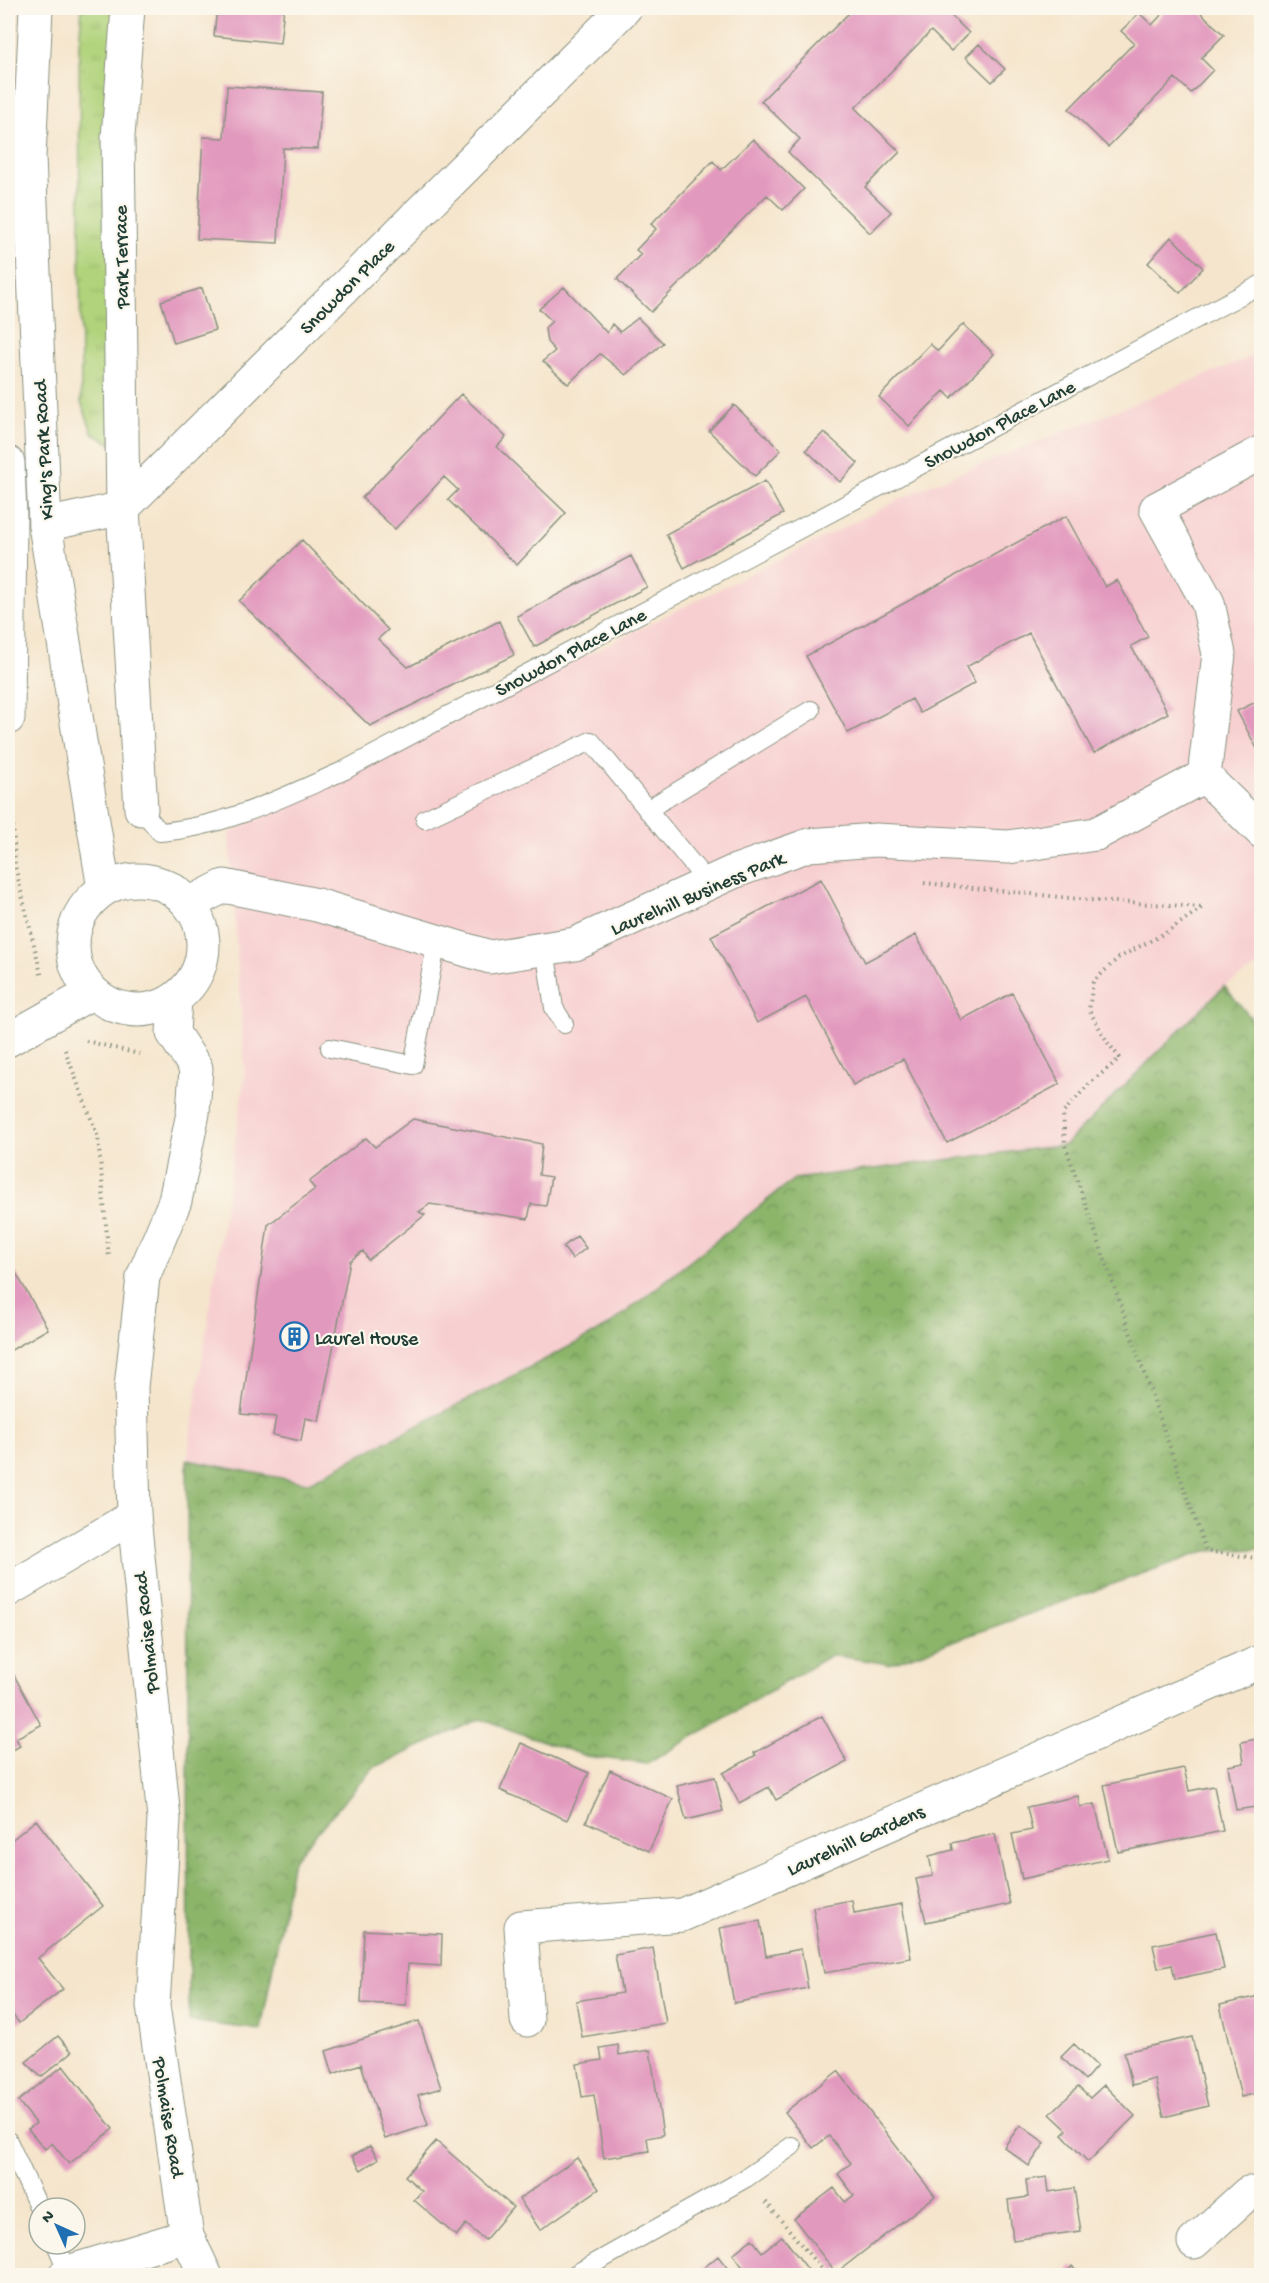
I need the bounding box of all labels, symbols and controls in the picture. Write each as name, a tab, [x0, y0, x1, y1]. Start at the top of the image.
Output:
street label: Park Terrace	[111, 204, 136, 310]
street label: Snowdon Place	[296, 236, 401, 341]
street label: Snowdon Place Lane	[921, 376, 1081, 476]
street label: King's Park Road	[30, 377, 61, 520]
street label: Snowdon Place Lane	[492, 604, 652, 704]
street label: Laurelhill Business Park	[608, 847, 791, 942]
building icon: Laurel House	[278, 1321, 310, 1353]
place label: Laurel House	[315, 1329, 419, 1352]
street label: Polmaise Road	[130, 1569, 166, 1695]
street label: Laurelhill Gardens	[784, 1801, 929, 1883]
street label: Polmaise Road	[146, 2055, 188, 2182]
north arrow	[27, 2196, 87, 2256]
text: N	[38, 2207, 60, 2228]

